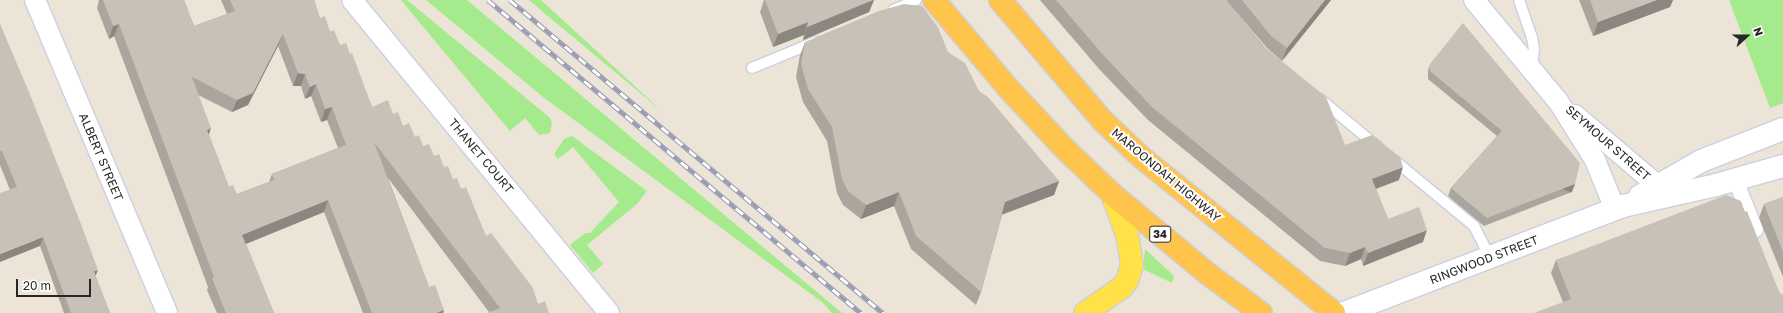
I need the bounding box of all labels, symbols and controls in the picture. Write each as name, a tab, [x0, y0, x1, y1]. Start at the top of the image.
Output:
north arrow	[1727, 16, 1767, 56]
text: N	[1751, 25, 1766, 38]
street label: SEYMOUR STREET	[1563, 102, 1653, 184]
street label: ALBERT STREET	[76, 111, 126, 203]
street label: THANET COURT	[446, 116, 516, 196]
street label: MAROONDAH HIGHWAY	[1109, 125, 1223, 225]
road number: 34	[1149, 225, 1171, 243]
street label: RINGWOOD STREET	[1428, 233, 1540, 287]
scale bar	[18, 271, 93, 297]
text: 20 m	[23, 278, 51, 293]

